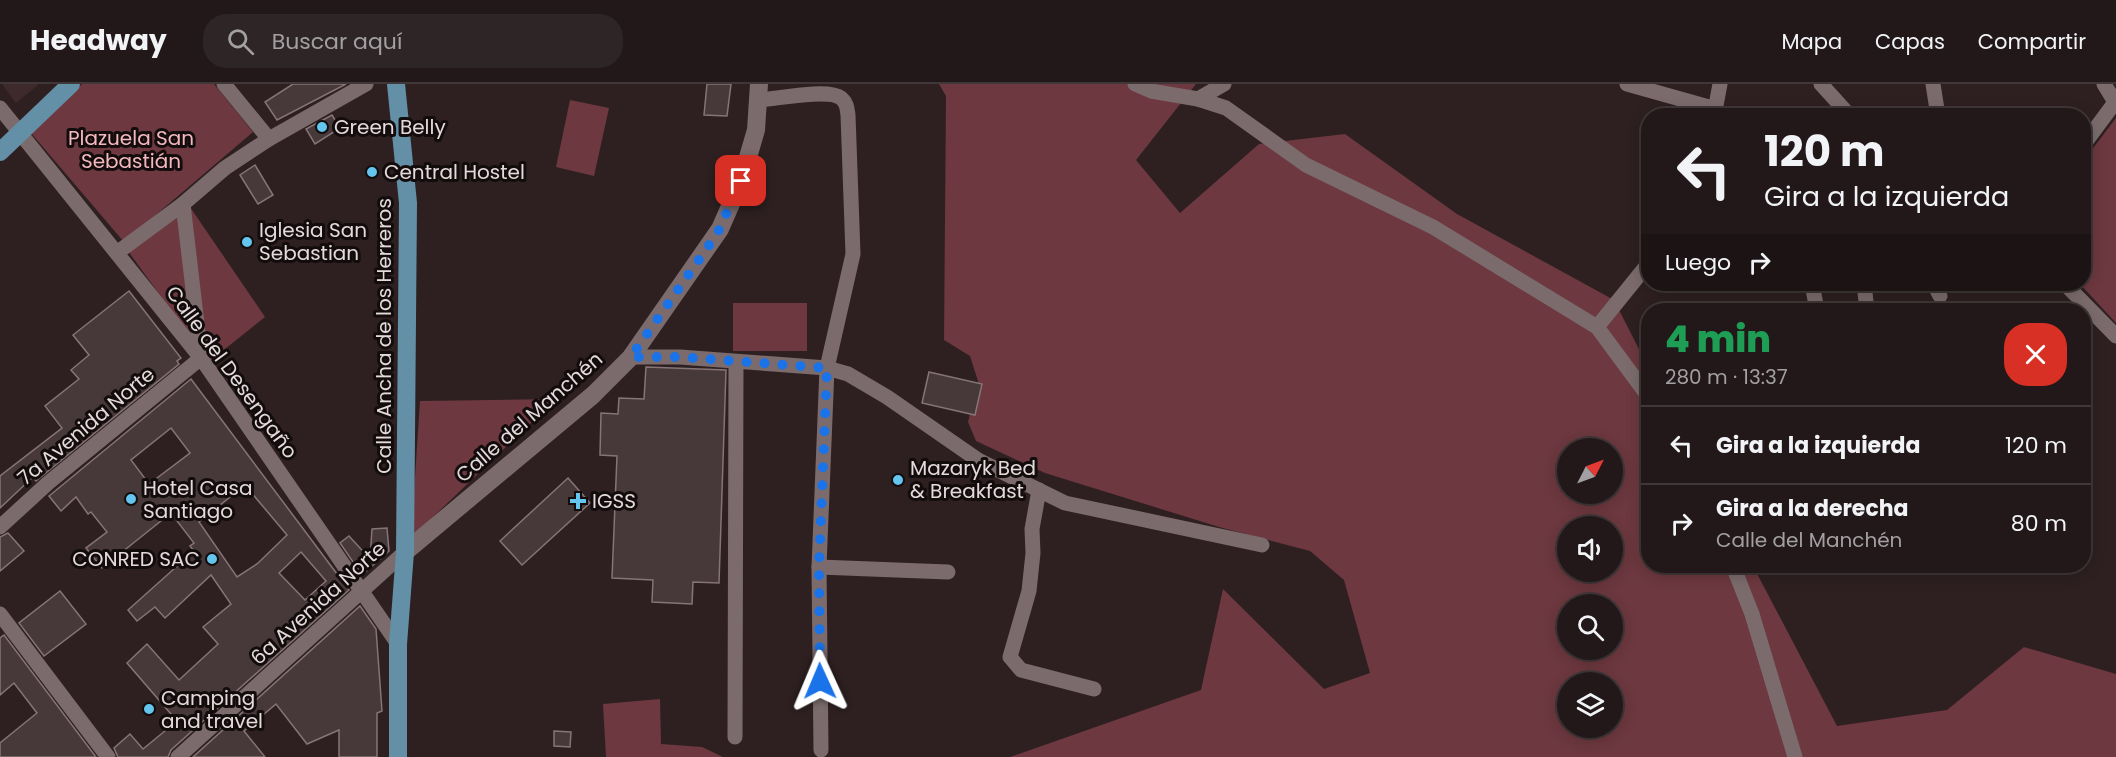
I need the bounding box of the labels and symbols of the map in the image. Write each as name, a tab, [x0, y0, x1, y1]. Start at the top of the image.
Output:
place label: Green Belly	[334, 113, 446, 141]
marker: Green Belly	[315, 120, 329, 134]
park label: Plazuela San Sebastián	[68, 124, 194, 175]
pin	[715, 155, 766, 206]
place label: Central Hostel	[384, 158, 525, 186]
marker: Central Hostel	[365, 165, 379, 179]
street label: Calle Ancha de los Herreros	[370, 198, 398, 474]
place label: Iglesia San Sebastian	[259, 216, 367, 267]
marker: Iglesia San Sebastian	[240, 235, 254, 249]
street label: Calle del Desengaño	[160, 280, 304, 464]
street label: Calle del Manchén	[449, 345, 609, 489]
street label: 7a Avenida Norte	[12, 360, 160, 492]
north arrow	[1557, 438, 1623, 504]
place label: Mazaryk Bed & Breakfast	[910, 454, 1036, 505]
marker: Mazaryk Bed & Breakfast	[891, 473, 905, 487]
place label: Hotel Casa Santiago	[143, 474, 253, 525]
place label: IGSS	[592, 487, 636, 515]
marker: Hotel Casa Santiago	[124, 492, 138, 506]
marker: IGSS	[569, 492, 587, 510]
street label: 6a Avenida Norte	[244, 535, 392, 671]
place label: CONRED SAC	[72, 545, 200, 573]
marker: CONRED SAC	[205, 552, 219, 566]
position arrow	[788, 649, 852, 713]
place label: Camping and travel	[161, 684, 263, 735]
marker: Camping and travel	[142, 702, 156, 716]

